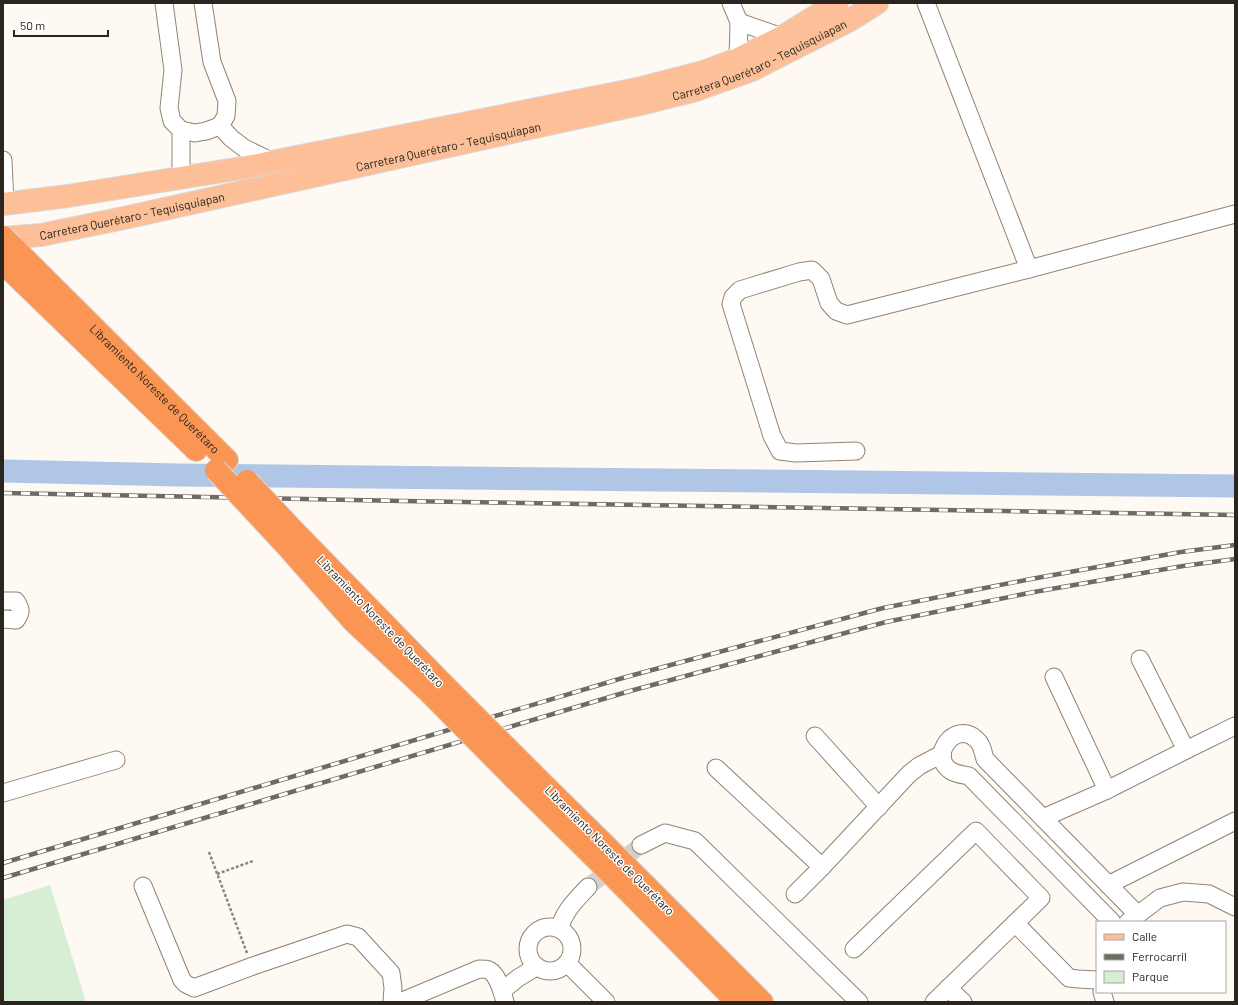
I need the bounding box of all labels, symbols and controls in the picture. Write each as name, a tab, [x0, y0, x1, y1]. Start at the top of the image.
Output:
scale bar	[14, 12, 108, 38]
street label: Carretera Querétaro - Tequisquiapan	[671, 16, 849, 103]
text: 50 m	[20, 18, 45, 32]
street label: Carretera Querétaro - Tequisquiapan	[355, 119, 542, 173]
street label: Carretera Querétaro - Tequisquiapan	[38, 189, 226, 242]
street label: Libramiento Noreste de Querétaro	[87, 321, 223, 456]
street label: Libramiento Noreste de Querétaro	[315, 552, 447, 690]
street label: Libramiento Noreste de Querétaro	[542, 782, 678, 918]
legend	[1096, 921, 1226, 993]
text: Calle	[1132, 929, 1157, 943]
text: Ferrocarril	[1132, 949, 1187, 963]
text: Parque	[1132, 969, 1169, 983]

